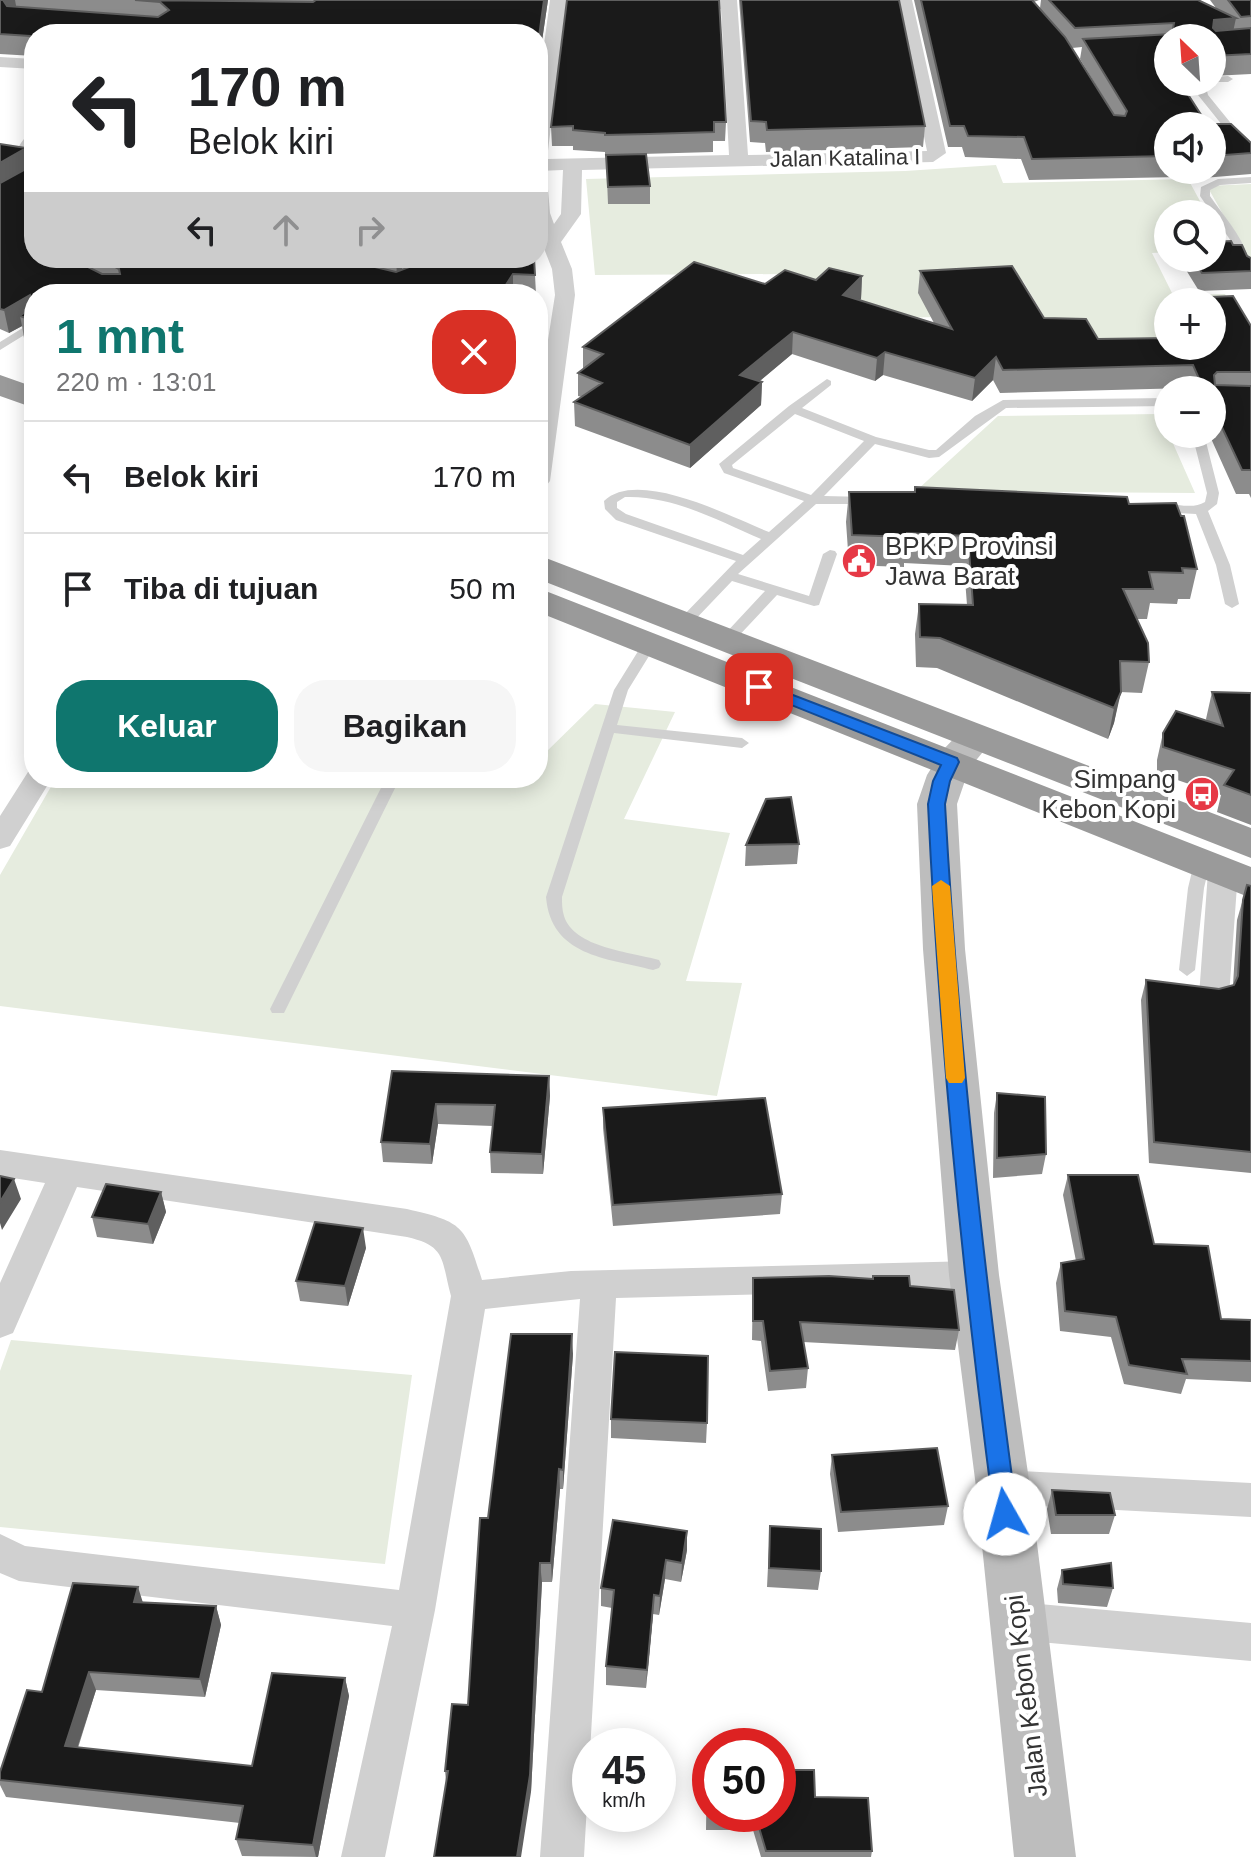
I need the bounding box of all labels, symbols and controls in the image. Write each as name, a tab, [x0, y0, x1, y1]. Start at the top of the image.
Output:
north arrow	[1154, 24, 1226, 96]
map controls	[1154, 24, 1226, 448]
text: 170 m	[188, 55, 347, 118]
icon: left	[56, 56, 160, 160]
button: sound	[1154, 112, 1226, 184]
text: Belok kiri	[188, 121, 334, 162]
street label: Jalan Katalina I	[770, 144, 920, 172]
button: search	[1154, 200, 1226, 272]
icon: left	[180, 208, 224, 252]
icon: ahead	[264, 208, 308, 252]
icon: right	[348, 208, 392, 252]
button: +	[1154, 288, 1226, 360]
text: 1 mnt	[56, 310, 184, 363]
button: close	[432, 310, 516, 394]
text: 220 m · 13:01	[56, 367, 216, 397]
button: −	[1154, 376, 1226, 448]
icon: left	[56, 455, 100, 499]
text: Belok kiri	[124, 460, 259, 493]
text: 170 m	[433, 460, 516, 493]
place label: BPKP Provinsi Jawa Barat	[885, 531, 1054, 591]
public building icon: BPKP Provinsi Jawa Barat	[840, 542, 878, 580]
icon: arrive	[56, 567, 100, 611]
text: Tiba di tujuan	[124, 572, 318, 605]
text: 50 m	[449, 572, 516, 605]
pin	[725, 653, 793, 721]
icon: arrive	[737, 665, 781, 709]
button: Keluar	[56, 680, 278, 772]
button: Bagikan	[294, 680, 516, 772]
place label: Simpang Kebon Kopi	[1042, 764, 1176, 824]
bus stop icon: Simpang Kebon Kopi	[1183, 775, 1221, 813]
position arrow	[963, 1472, 1047, 1556]
street label: Jalan Kebon Kopi	[999, 1593, 1053, 1799]
speed limit sign: 50	[692, 1728, 796, 1832]
text: 45	[602, 1748, 646, 1792]
text: km/h	[602, 1789, 646, 1811]

